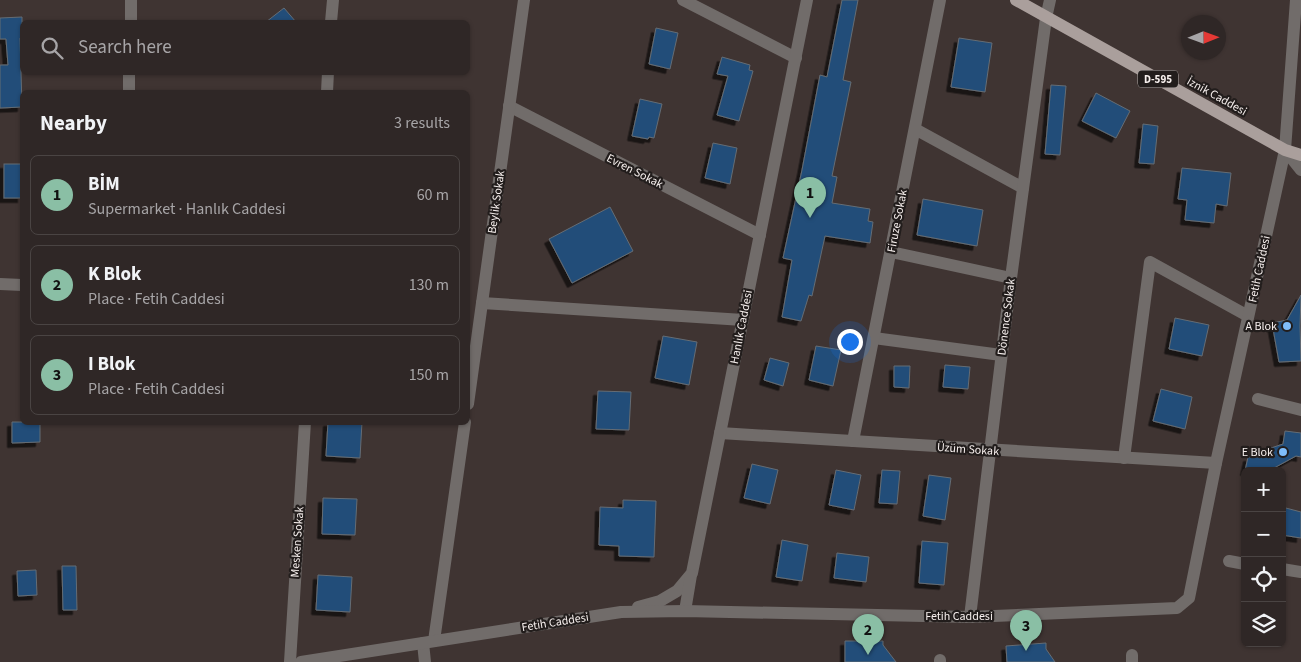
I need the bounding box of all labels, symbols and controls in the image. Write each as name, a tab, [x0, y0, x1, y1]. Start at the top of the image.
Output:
north arrow	[1181, 15, 1226, 60]
search box	[20, 20, 470, 75]
icon: search	[38, 34, 66, 62]
text: Search here	[78, 34, 172, 61]
road number: D-595	[1138, 70, 1178, 88]
street label: İznik Caddesi	[1184, 73, 1250, 120]
text: Nearby	[40, 108, 107, 138]
text: 3 results	[394, 112, 450, 134]
street label: Evren Sokak	[604, 150, 666, 193]
street label: Beylik Sokak	[484, 169, 509, 235]
text: BİM	[88, 171, 120, 198]
pin: 1	[794, 177, 826, 218]
text: 1	[53, 184, 61, 206]
text: 60 m	[417, 184, 449, 206]
street label: Firuze Sokak	[883, 188, 912, 254]
text: Supermarket · Hanlık Caddesi	[88, 198, 286, 220]
street label: Fetih Caddesi	[1244, 234, 1275, 304]
text: K Blok	[88, 261, 141, 288]
text: 2	[53, 274, 61, 296]
text: 130 m	[409, 274, 449, 296]
street label: Dönence Sokak	[993, 278, 1020, 356]
text: Place · Fetih Caddesi	[88, 288, 225, 310]
street label: Hanlık Caddesi	[726, 289, 757, 366]
place label: A Blok	[1246, 318, 1277, 335]
marker: A Blok	[1281, 320, 1293, 332]
your location	[837, 329, 863, 355]
text: I Blok	[88, 351, 135, 378]
text: 3	[53, 364, 61, 386]
text: 150 m	[409, 364, 449, 386]
text: Place · Fetih Caddesi	[88, 378, 225, 400]
street label: Üzüm Sokak	[936, 439, 1000, 460]
place label: E Blok	[1242, 444, 1273, 461]
marker: E Blok	[1277, 446, 1289, 458]
map controls	[1241, 467, 1286, 647]
button: +	[1241, 467, 1286, 512]
street label: Mesken Sokak	[287, 506, 308, 578]
button: −	[1241, 512, 1286, 557]
button: locate	[1241, 557, 1286, 602]
button: layers	[1241, 602, 1286, 647]
street label: Fetih Caddesi	[925, 608, 993, 625]
street label: Fetih Caddesi	[520, 609, 590, 636]
pin: 3	[1010, 610, 1042, 651]
pin: 2	[852, 614, 884, 655]

